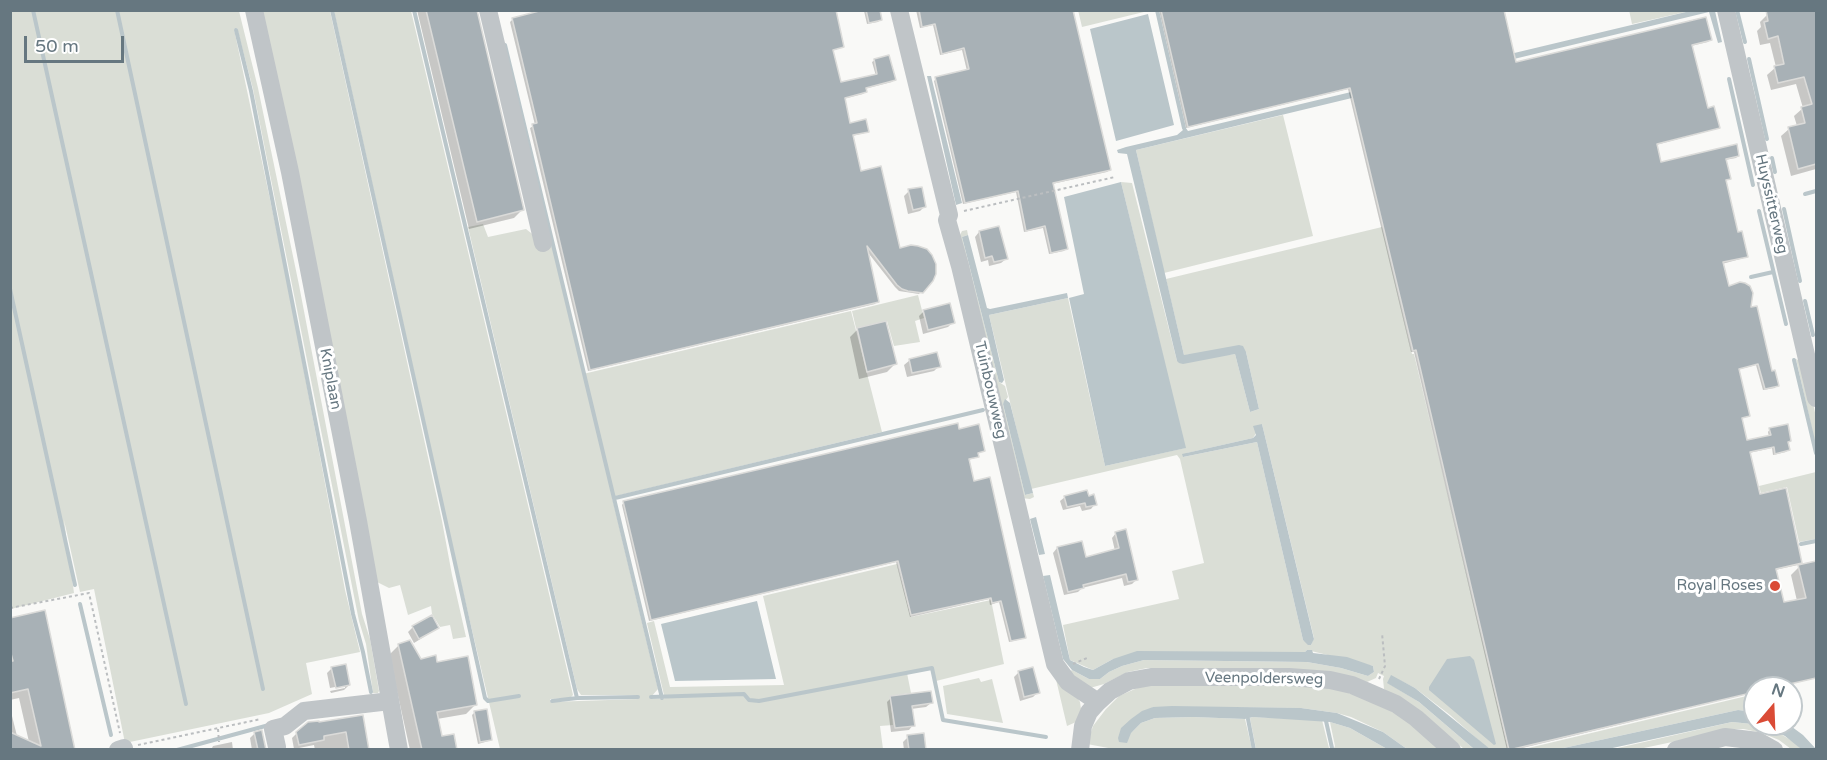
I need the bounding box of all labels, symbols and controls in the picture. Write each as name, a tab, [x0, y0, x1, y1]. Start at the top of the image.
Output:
scale bar	[27, 24, 128, 62]
text: 50 m	[35, 35, 79, 57]
street label: Huyssitterweg	[1751, 152, 1791, 256]
street label: Tuinbouwweg	[970, 339, 1010, 441]
street label: Kniplaan	[315, 347, 345, 411]
place label: Royal Roses	[1677, 577, 1763, 595]
marker: Royal Roses	[1768, 579, 1782, 593]
street label: Veenpoldersweg	[1205, 669, 1323, 689]
north arrow	[1743, 676, 1803, 736]
text: N	[1769, 679, 1788, 702]

